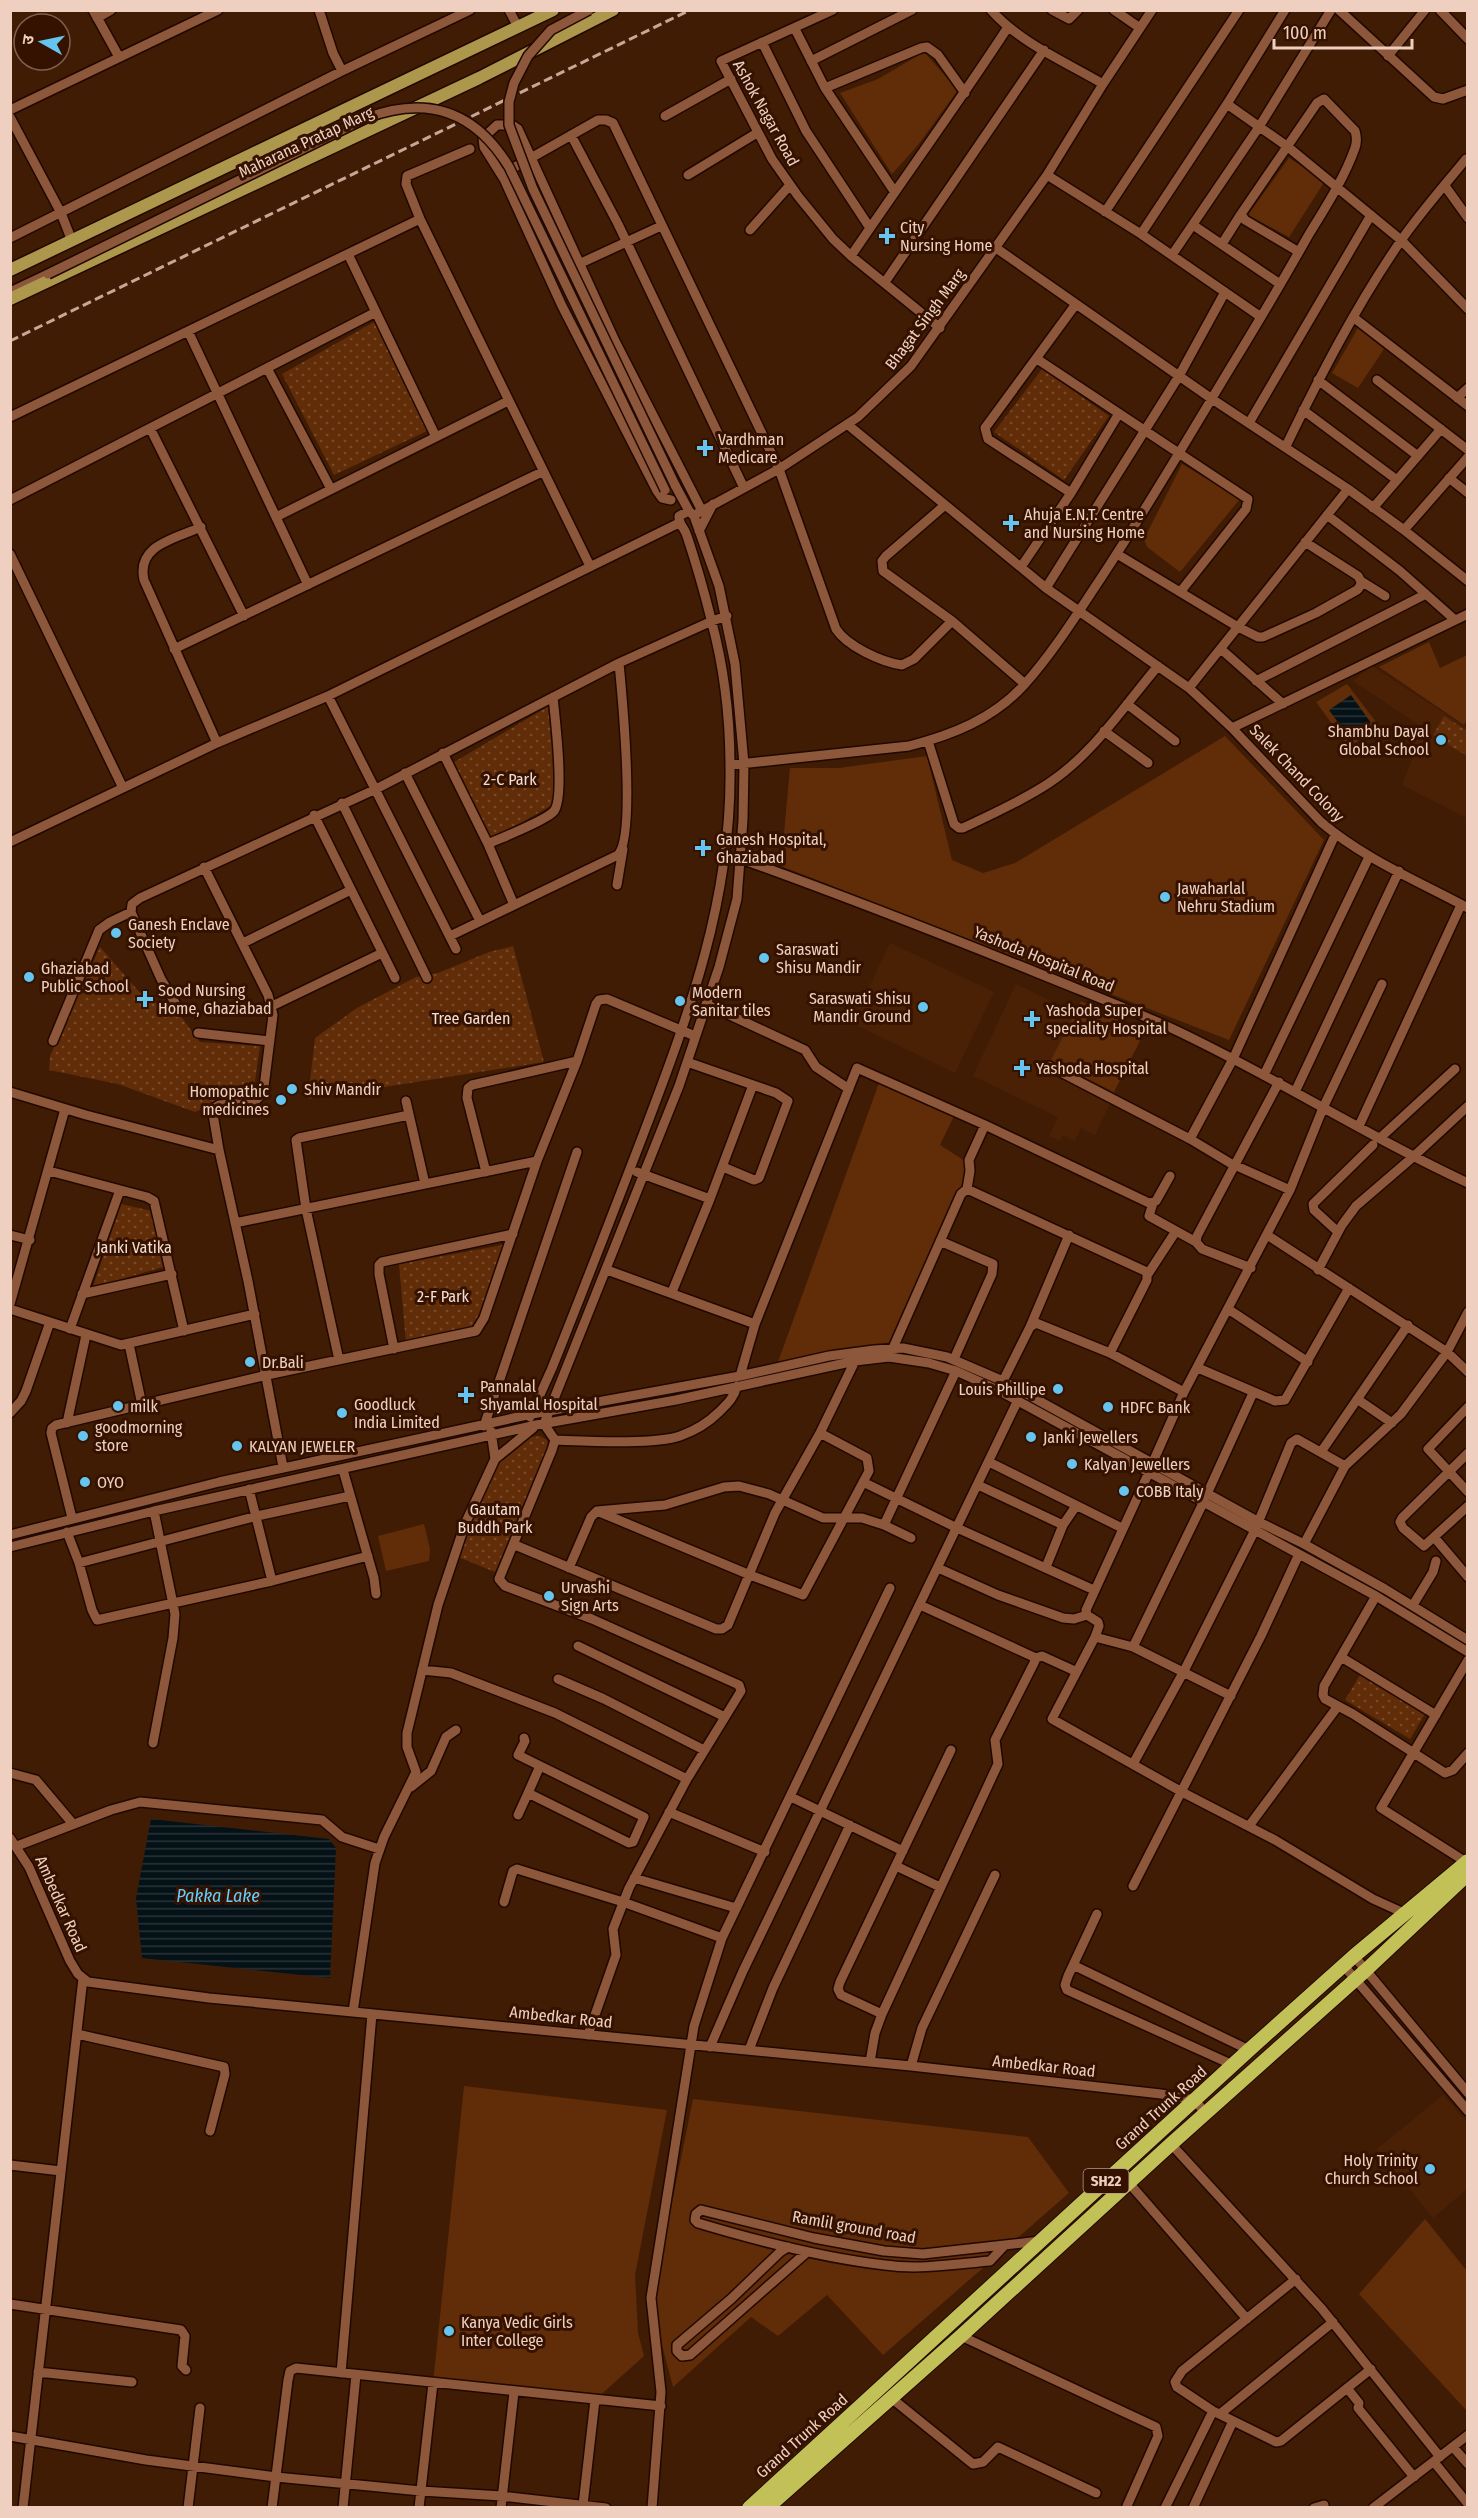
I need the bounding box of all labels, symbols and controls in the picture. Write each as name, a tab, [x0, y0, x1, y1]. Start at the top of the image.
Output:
north arrow	[12, 12, 72, 72]
scale bar	[1274, 12, 1412, 50]
text: 100 m	[1283, 22, 1327, 44]
text: उ	[18, 33, 38, 46]
street label: Ashok Nagar Road	[729, 57, 803, 169]
street label: Maharana Pratap Marg	[235, 102, 377, 182]
place label: City Nursing Home	[900, 218, 992, 255]
marker: City Nursing Home	[878, 227, 896, 245]
street label: Bhagat Singh Marg	[881, 265, 969, 373]
place label: Vardhman Medicare	[718, 430, 784, 467]
marker: Vardhman Medicare	[696, 439, 714, 457]
place label: Ahuja E.N.T. Centre and Nursing Home	[1024, 505, 1145, 542]
marker: Ahuja E.N.T. Centre and Nursing Home	[1002, 514, 1020, 532]
street label: Salek Chand Colony	[1246, 720, 1349, 826]
place label: Shambhu Dayal Global School	[1328, 722, 1429, 759]
marker: Shambhu Dayal Global School	[1434, 733, 1448, 747]
park label: 2-C Park	[483, 770, 537, 789]
place label: Ganesh Hospital, Ghaziabad	[716, 830, 826, 867]
marker: Ganesh Hospital, Ghaziabad	[694, 839, 712, 857]
place label: Jawaharlal Nehru Stadium	[1177, 879, 1275, 916]
marker: Jawaharlal Nehru Stadium	[1158, 890, 1172, 904]
place label: Ganesh Enclave Society	[128, 915, 230, 952]
street label: Yashoda Hospital Road	[971, 922, 1117, 996]
marker: Ganesh Enclave Society	[109, 926, 123, 940]
place label: Saraswati Shisu Mandir	[776, 940, 862, 977]
marker: Saraswati Shisu Mandir	[757, 951, 771, 965]
place label: Ghaziabad Public School	[41, 959, 129, 996]
marker: Ghaziabad Public School	[22, 970, 36, 984]
place label: Sood Nursing Home, Ghaziabad	[158, 981, 272, 1018]
place label: Modern Sanitar tiles	[692, 983, 771, 1020]
place label: Saraswati Shisu Mandir Ground	[809, 989, 911, 1026]
marker: Sood Nursing Home, Ghaziabad	[136, 990, 154, 1008]
marker: Modern Sanitar tiles	[673, 994, 687, 1008]
marker: Saraswati Shisu Mandir Ground	[916, 1000, 930, 1014]
place label: Yashoda Super speciality Hospital	[1046, 1001, 1167, 1038]
park label: Tree Garden	[432, 1009, 510, 1028]
marker: Yashoda Super speciality Hospital	[1023, 1010, 1041, 1028]
marker: Yashoda Hospital	[1013, 1059, 1031, 1077]
place label: Yashoda Hospital	[1036, 1059, 1149, 1078]
place label: Shiv Mandir	[304, 1080, 382, 1099]
place label: Homopathic medicines	[189, 1082, 269, 1119]
marker: Shiv Mandir	[285, 1082, 299, 1096]
marker: Homopathic medicines	[274, 1093, 288, 1107]
park label: Janki Vatika	[96, 1238, 172, 1257]
park label: 2-F Park	[417, 1287, 470, 1306]
place label: Dr.Bali	[262, 1353, 304, 1372]
marker: Dr.Bali	[243, 1355, 257, 1369]
place label: Pannalal Shyamlal Hospital	[480, 1377, 598, 1414]
place label: Louis Phillipe	[958, 1380, 1046, 1399]
marker: Louis Phillipe	[1051, 1382, 1065, 1396]
marker: Pannalal Shyamlal Hospital	[457, 1386, 475, 1404]
place label: Goodluck India Limited	[354, 1395, 440, 1432]
place label: milk	[130, 1397, 159, 1416]
place label: HDFC Bank	[1120, 1398, 1191, 1417]
marker: milk	[111, 1399, 125, 1413]
marker: HDFC Bank	[1101, 1400, 1115, 1414]
marker: Goodluck India Limited	[335, 1406, 349, 1420]
place label: goodmorning store	[95, 1418, 183, 1455]
place label: Janki Jewellers	[1043, 1428, 1138, 1447]
marker: goodmorning store	[76, 1429, 90, 1443]
marker: Janki Jewellers	[1024, 1430, 1038, 1444]
place label: KALYAN JEWELER	[249, 1437, 356, 1456]
marker: KALYAN JEWELER	[230, 1439, 244, 1453]
place label: Kalyan Jewellers	[1084, 1455, 1190, 1474]
marker: Kalyan Jewellers	[1065, 1457, 1079, 1471]
place label: OYO	[97, 1473, 124, 1492]
marker: OYO	[78, 1475, 92, 1489]
place label: COBB Italy	[1136, 1482, 1204, 1501]
marker: COBB Italy	[1117, 1484, 1131, 1498]
park label: Gautam Buddh Park	[458, 1500, 533, 1537]
place label: Urvashi Sign Arts	[561, 1578, 619, 1615]
marker: Urvashi Sign Arts	[542, 1589, 556, 1603]
street label: Ambedkar Road	[31, 1853, 91, 1955]
water label: Pakka Lake	[176, 1885, 260, 1907]
street label: Ambedkar Road	[509, 2002, 613, 2032]
street label: Ambedkar Road	[992, 2051, 1096, 2081]
street label: Grand Trunk Road	[1111, 2062, 1211, 2154]
place label: Holy Trinity Church School	[1325, 2151, 1419, 2188]
marker: Holy Trinity Church School	[1423, 2162, 1437, 2176]
road number: SH22	[1084, 2169, 1128, 2193]
street label: Ramlil ground road	[791, 2207, 917, 2247]
place label: Kanya Vedic Girls Inter College	[461, 2313, 573, 2350]
marker: Kanya Vedic Girls Inter College	[442, 2324, 456, 2338]
street label: Grand Trunk Road	[752, 2390, 852, 2482]

